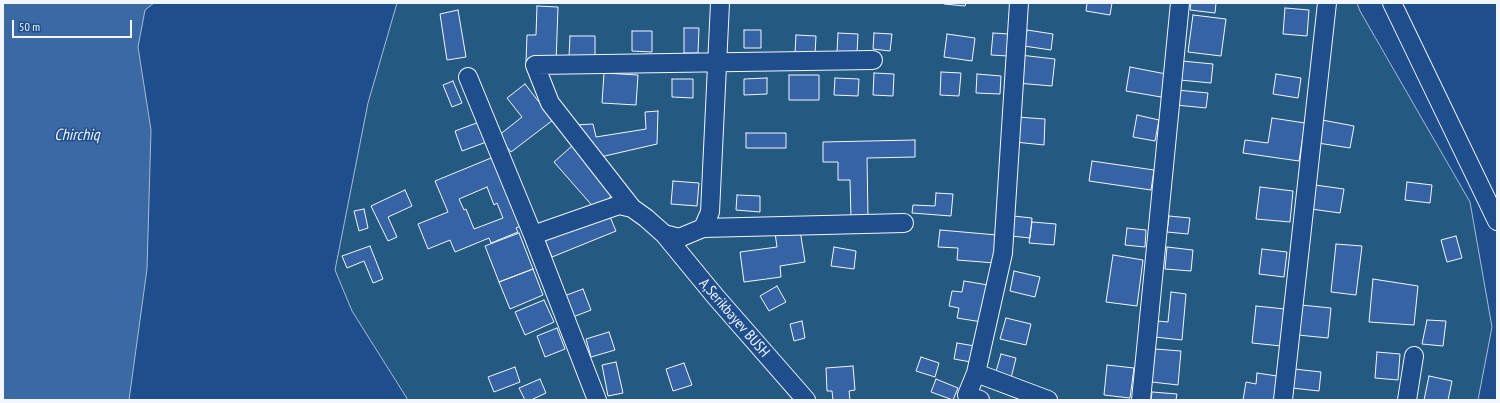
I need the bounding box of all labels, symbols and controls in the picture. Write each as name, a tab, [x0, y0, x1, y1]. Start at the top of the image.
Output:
scale bar	[14, 12, 134, 38]
text: 50 m	[19, 19, 40, 34]
water label: Chirchiq	[54, 125, 100, 145]
street label: A,Serikbayev BUSH	[695, 275, 773, 361]

